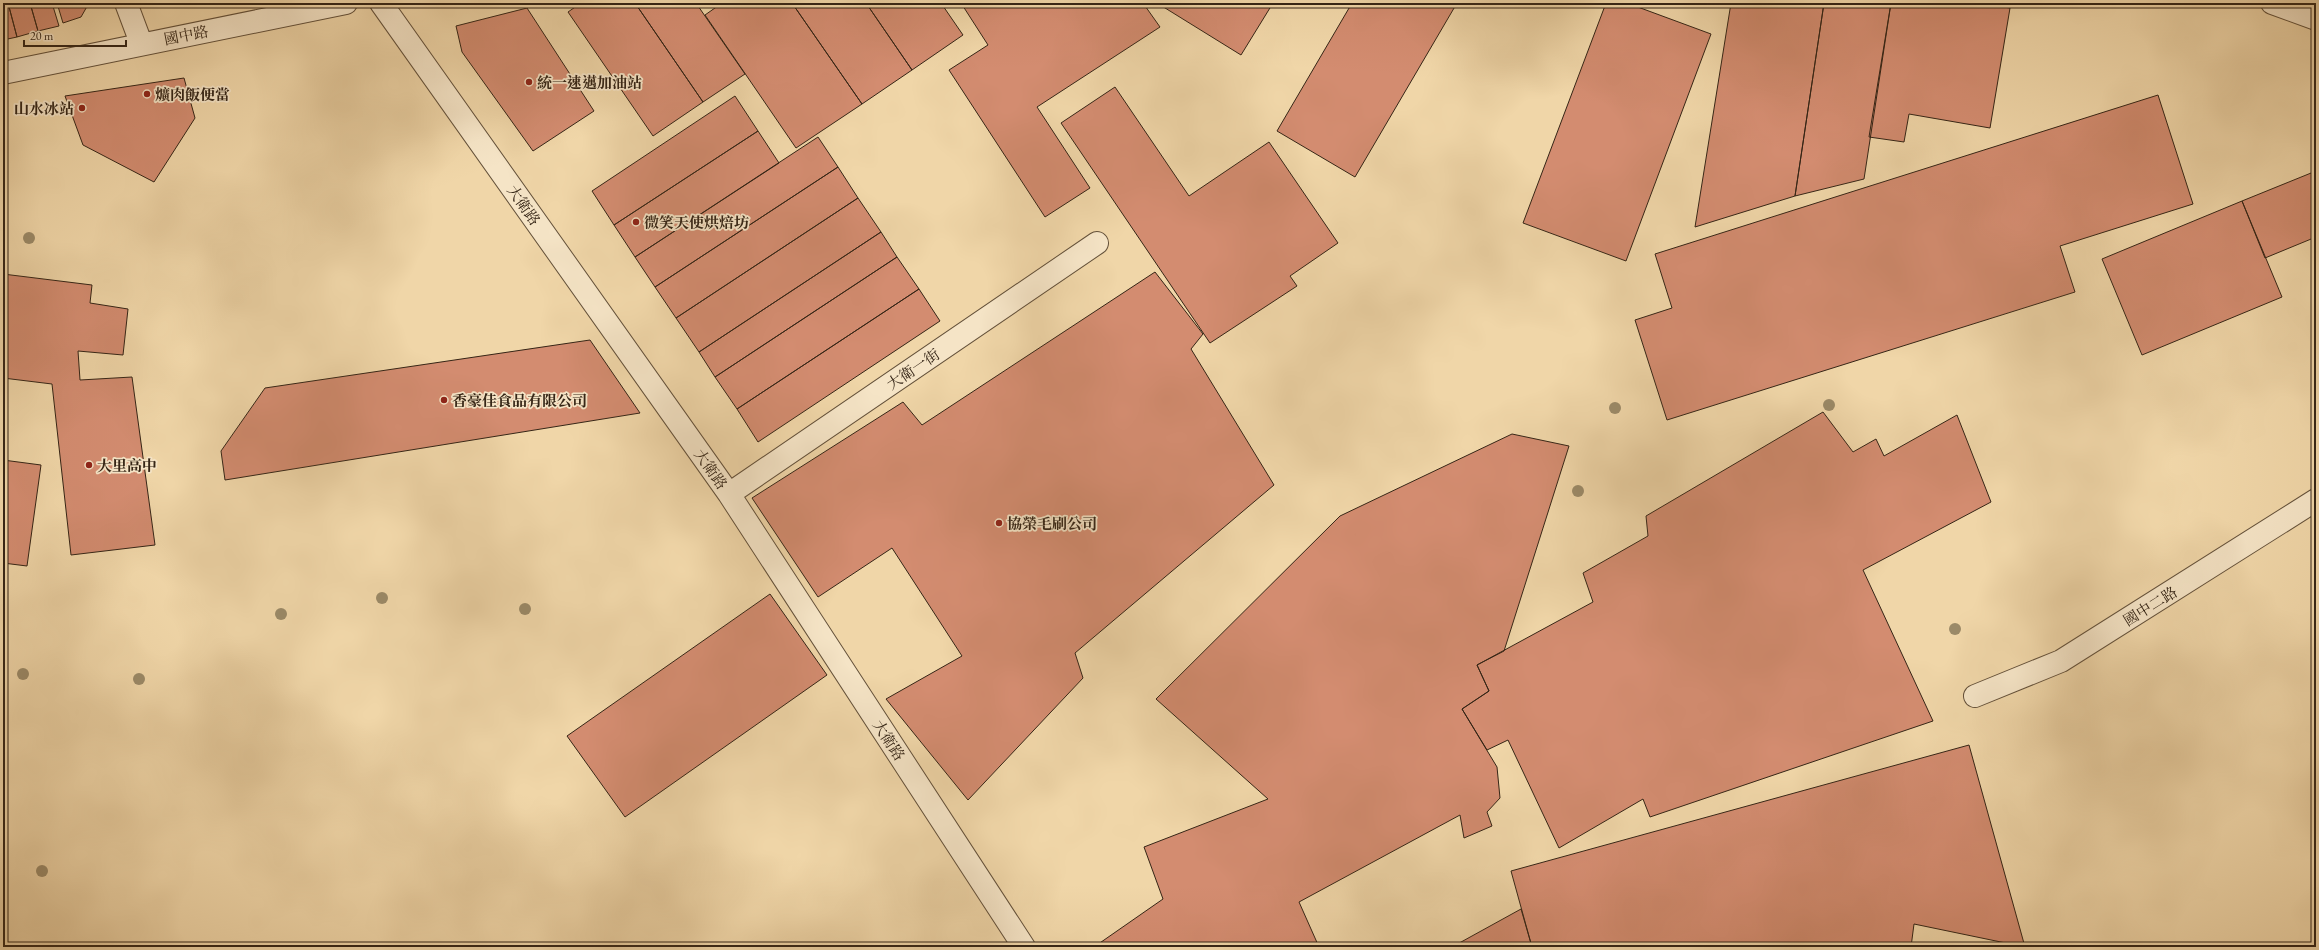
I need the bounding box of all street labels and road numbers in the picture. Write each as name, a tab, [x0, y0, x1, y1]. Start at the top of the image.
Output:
street label: 國中路	[162, 21, 210, 49]
street label: 大衛路	[503, 181, 545, 229]
street label: 大衛一街	[883, 344, 943, 394]
street label: 大衛路	[690, 445, 732, 493]
street label: 國中二路	[2120, 582, 2180, 630]
street label: 大衛路	[869, 716, 909, 764]

